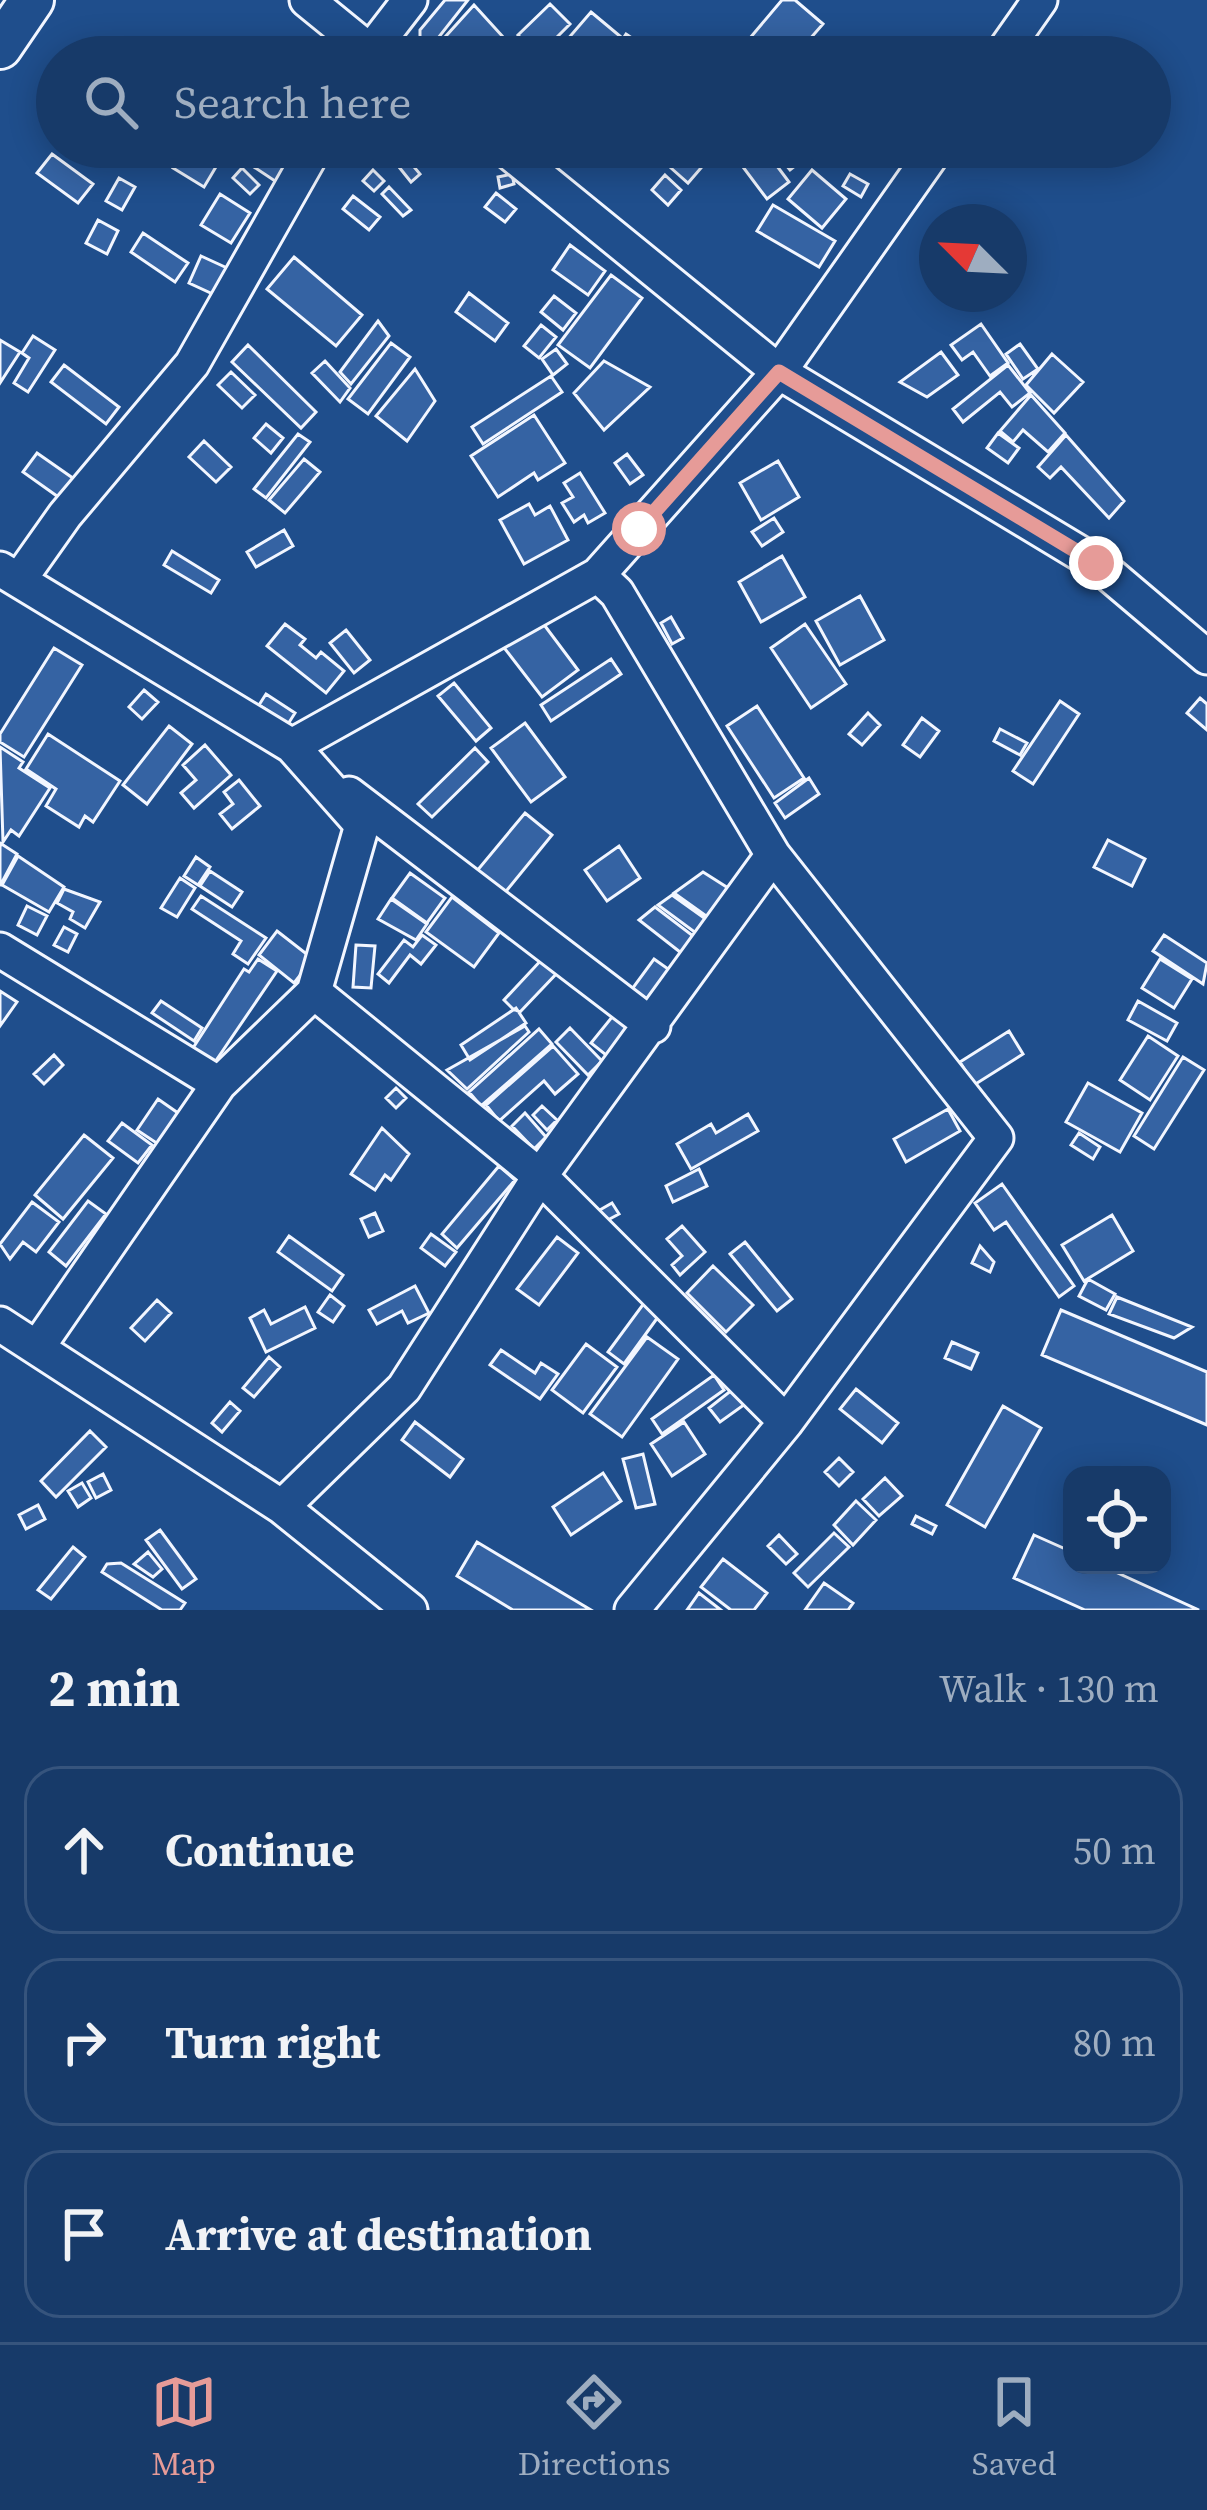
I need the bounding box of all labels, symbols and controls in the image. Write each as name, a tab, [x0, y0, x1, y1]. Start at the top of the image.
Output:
search box	[36, 36, 1171, 168]
icon: search	[78, 69, 144, 135]
text: Search here	[174, 71, 411, 133]
north arrow	[919, 204, 1027, 312]
route start	[612, 502, 666, 556]
route end	[1069, 536, 1123, 590]
map controls	[1063, 1466, 1171, 1574]
button: locate	[1063, 1466, 1171, 1574]
text: 2 min	[48, 1653, 180, 1723]
text: Walk · 130 m	[939, 1662, 1159, 1715]
icon: ahead	[51, 1817, 117, 1883]
text: Continue	[165, 1819, 354, 1881]
text: 50 m	[1073, 1824, 1156, 1877]
icon: right	[51, 2009, 117, 2075]
text: Turn right	[165, 2011, 380, 2073]
text: 80 m	[1073, 2016, 1156, 2069]
icon: arrive	[51, 2201, 117, 2267]
text: Arrive at destination	[165, 2203, 592, 2265]
tab: Map	[151, 2369, 217, 2486]
tab: Directions	[518, 2369, 671, 2486]
tab: Saved	[972, 2369, 1056, 2486]

